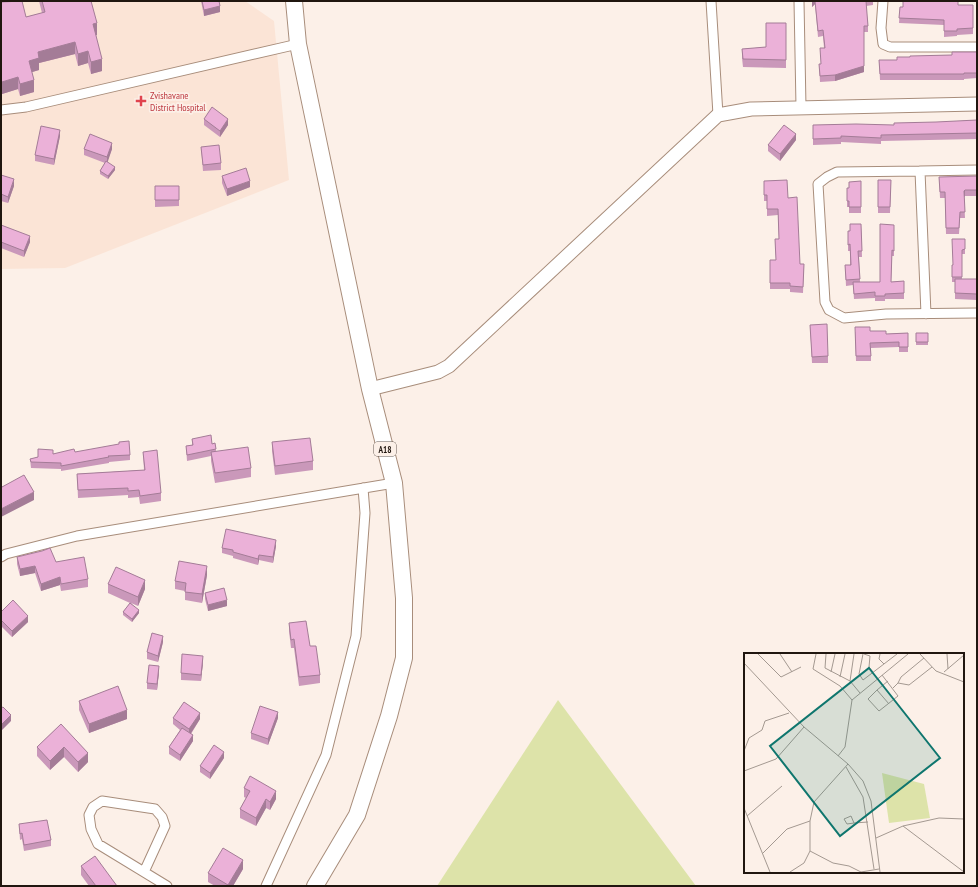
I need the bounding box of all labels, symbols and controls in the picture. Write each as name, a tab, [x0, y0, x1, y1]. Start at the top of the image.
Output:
place label: Zvishavane District Hospital	[150, 89, 206, 114]
marker: Zvishavane District Hospital	[135, 95, 147, 107]
road number: A18	[374, 442, 396, 456]
inset map	[744, 653, 964, 873]

